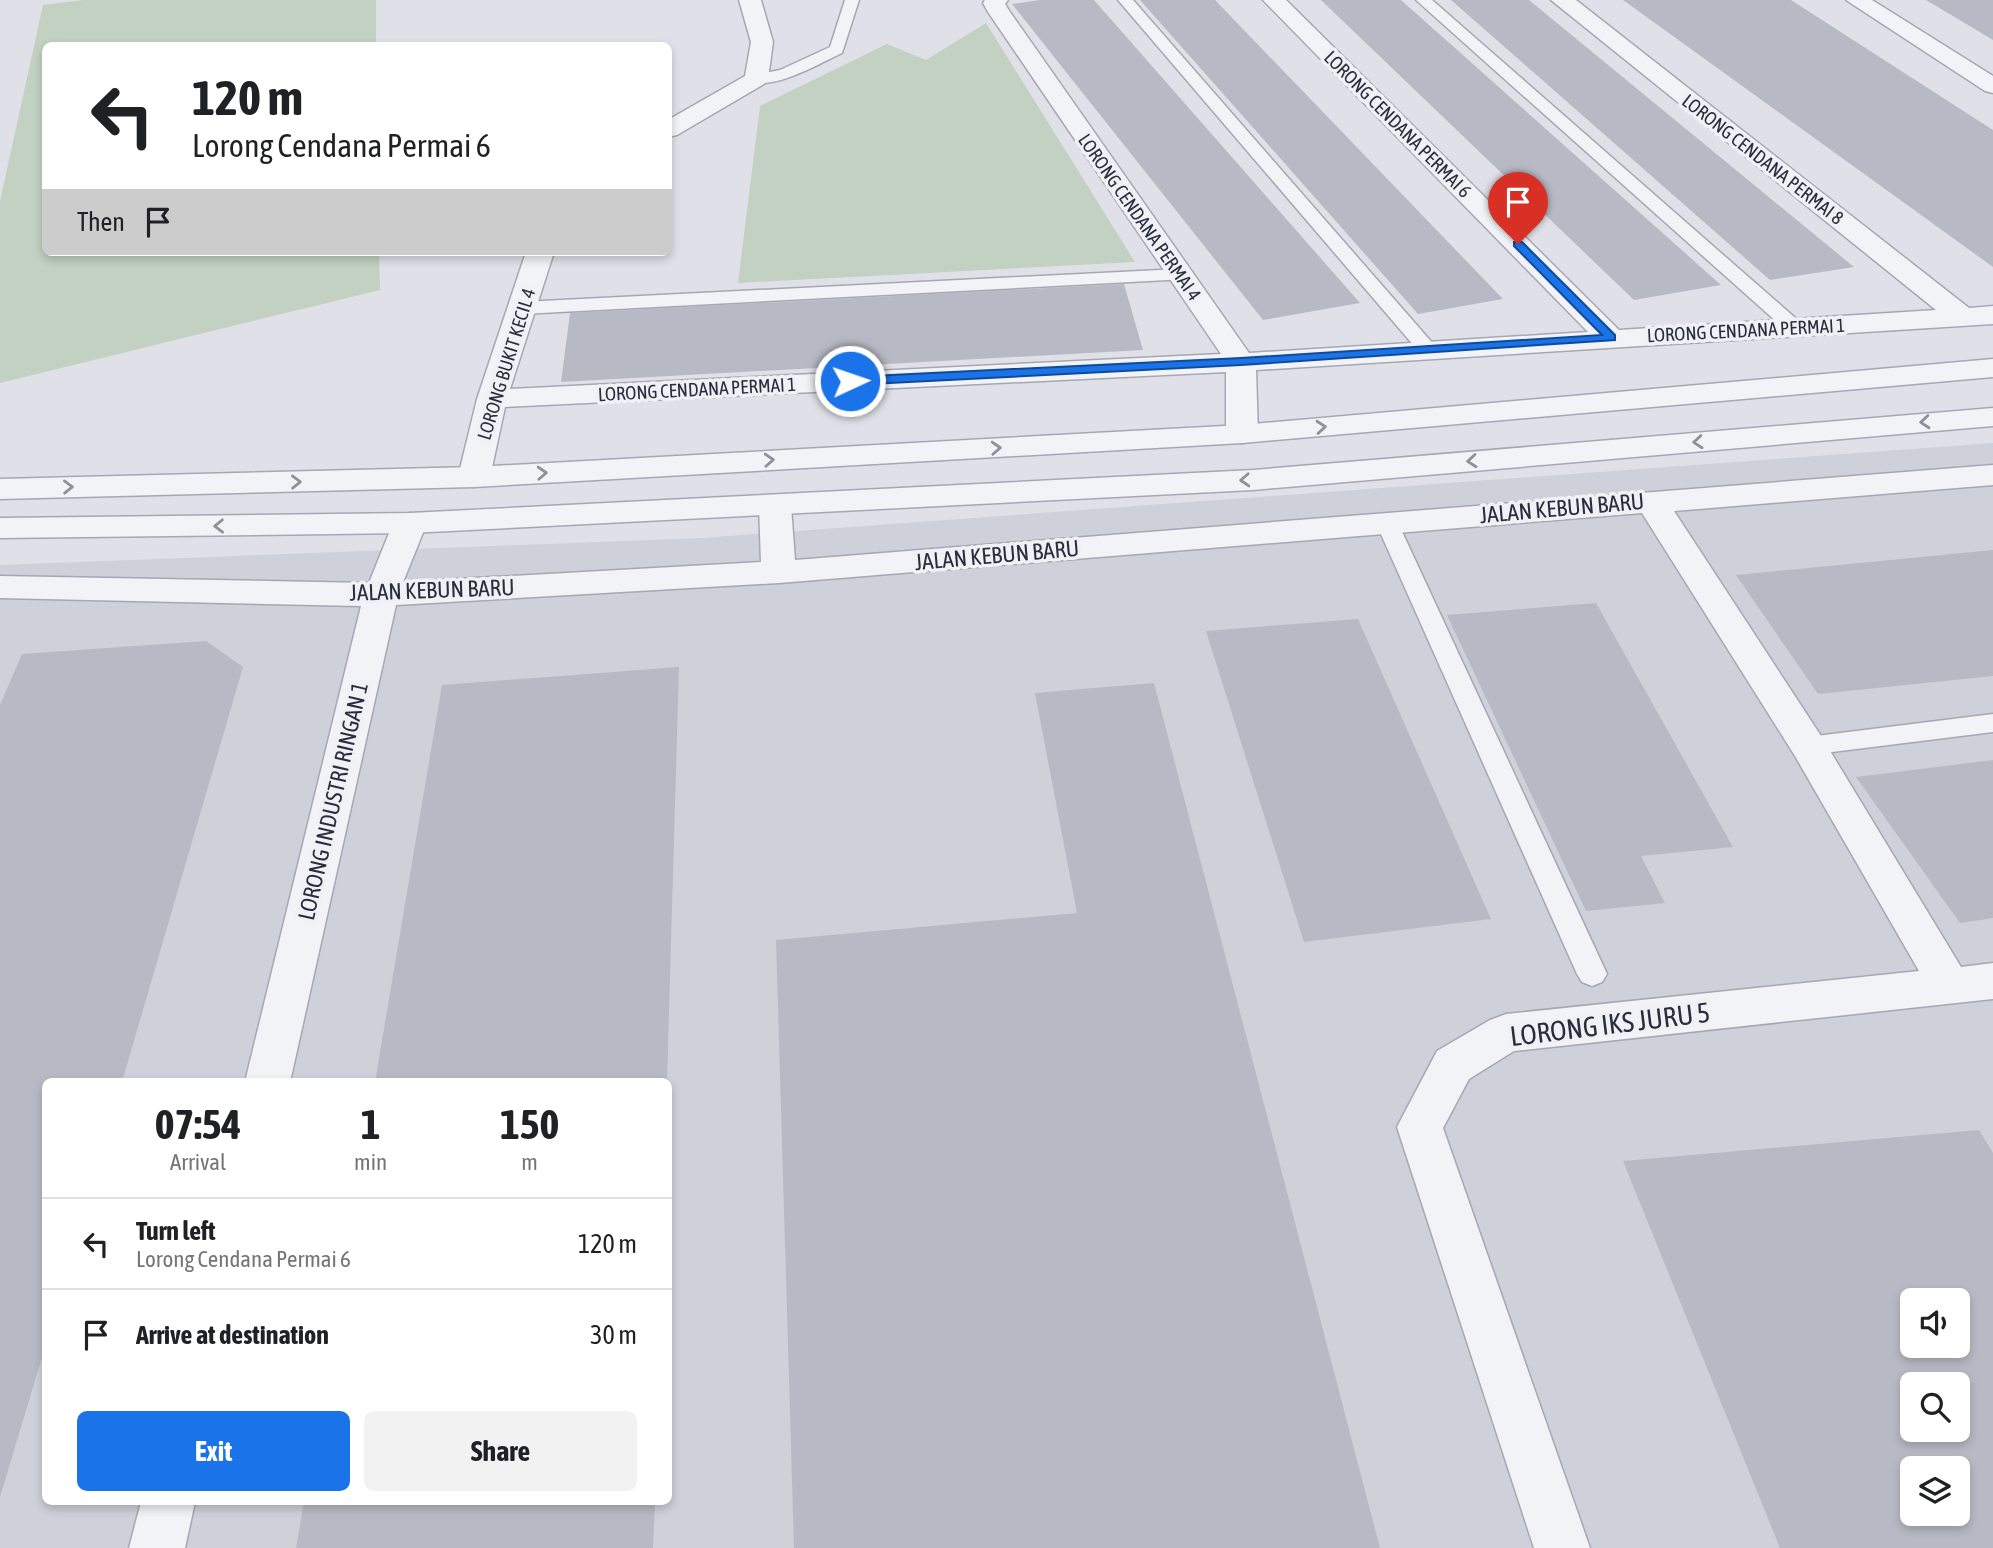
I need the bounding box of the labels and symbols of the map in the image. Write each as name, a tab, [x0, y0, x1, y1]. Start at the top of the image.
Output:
street label: LORONG CENDANA PERMAI 6	[1320, 46, 1476, 202]
street label: LORONG CENDANA PERMAI 8	[1678, 89, 1848, 229]
street label: LORONG CENDANA PERMAI 4	[1074, 129, 1206, 305]
pin	[1488, 172, 1548, 244]
street label: LORONG BUKIT KECIL 4	[472, 285, 540, 442]
street label: LORONG CENDANA PERMAI 1	[1646, 314, 1846, 346]
position arrow	[813, 344, 887, 418]
street label: LORONG CENDANA PERMAI 1	[597, 373, 797, 405]
one-way arrow	[1919, 414, 1930, 429]
one-way arrow	[1316, 420, 1327, 435]
one-way arrow	[1693, 434, 1704, 449]
one-way arrow	[991, 440, 1002, 455]
one-way arrow	[764, 453, 775, 468]
one-way arrow	[1466, 453, 1477, 468]
one-way arrow	[537, 466, 548, 481]
one-way arrow	[1239, 473, 1250, 488]
one-way arrow	[290, 474, 301, 489]
one-way arrow	[63, 480, 74, 495]
street label: JALAN KEBUN BARU	[1479, 488, 1645, 528]
one-way arrow	[213, 518, 224, 533]
street label: JALAN KEBUN BARU	[914, 535, 1080, 575]
street label: JALAN KEBUN BARU	[349, 574, 515, 606]
street label: LORONG INDUSTRI RINGAN 1	[293, 679, 373, 923]
street label: LORONG IKS JURU 5	[1508, 996, 1712, 1052]

